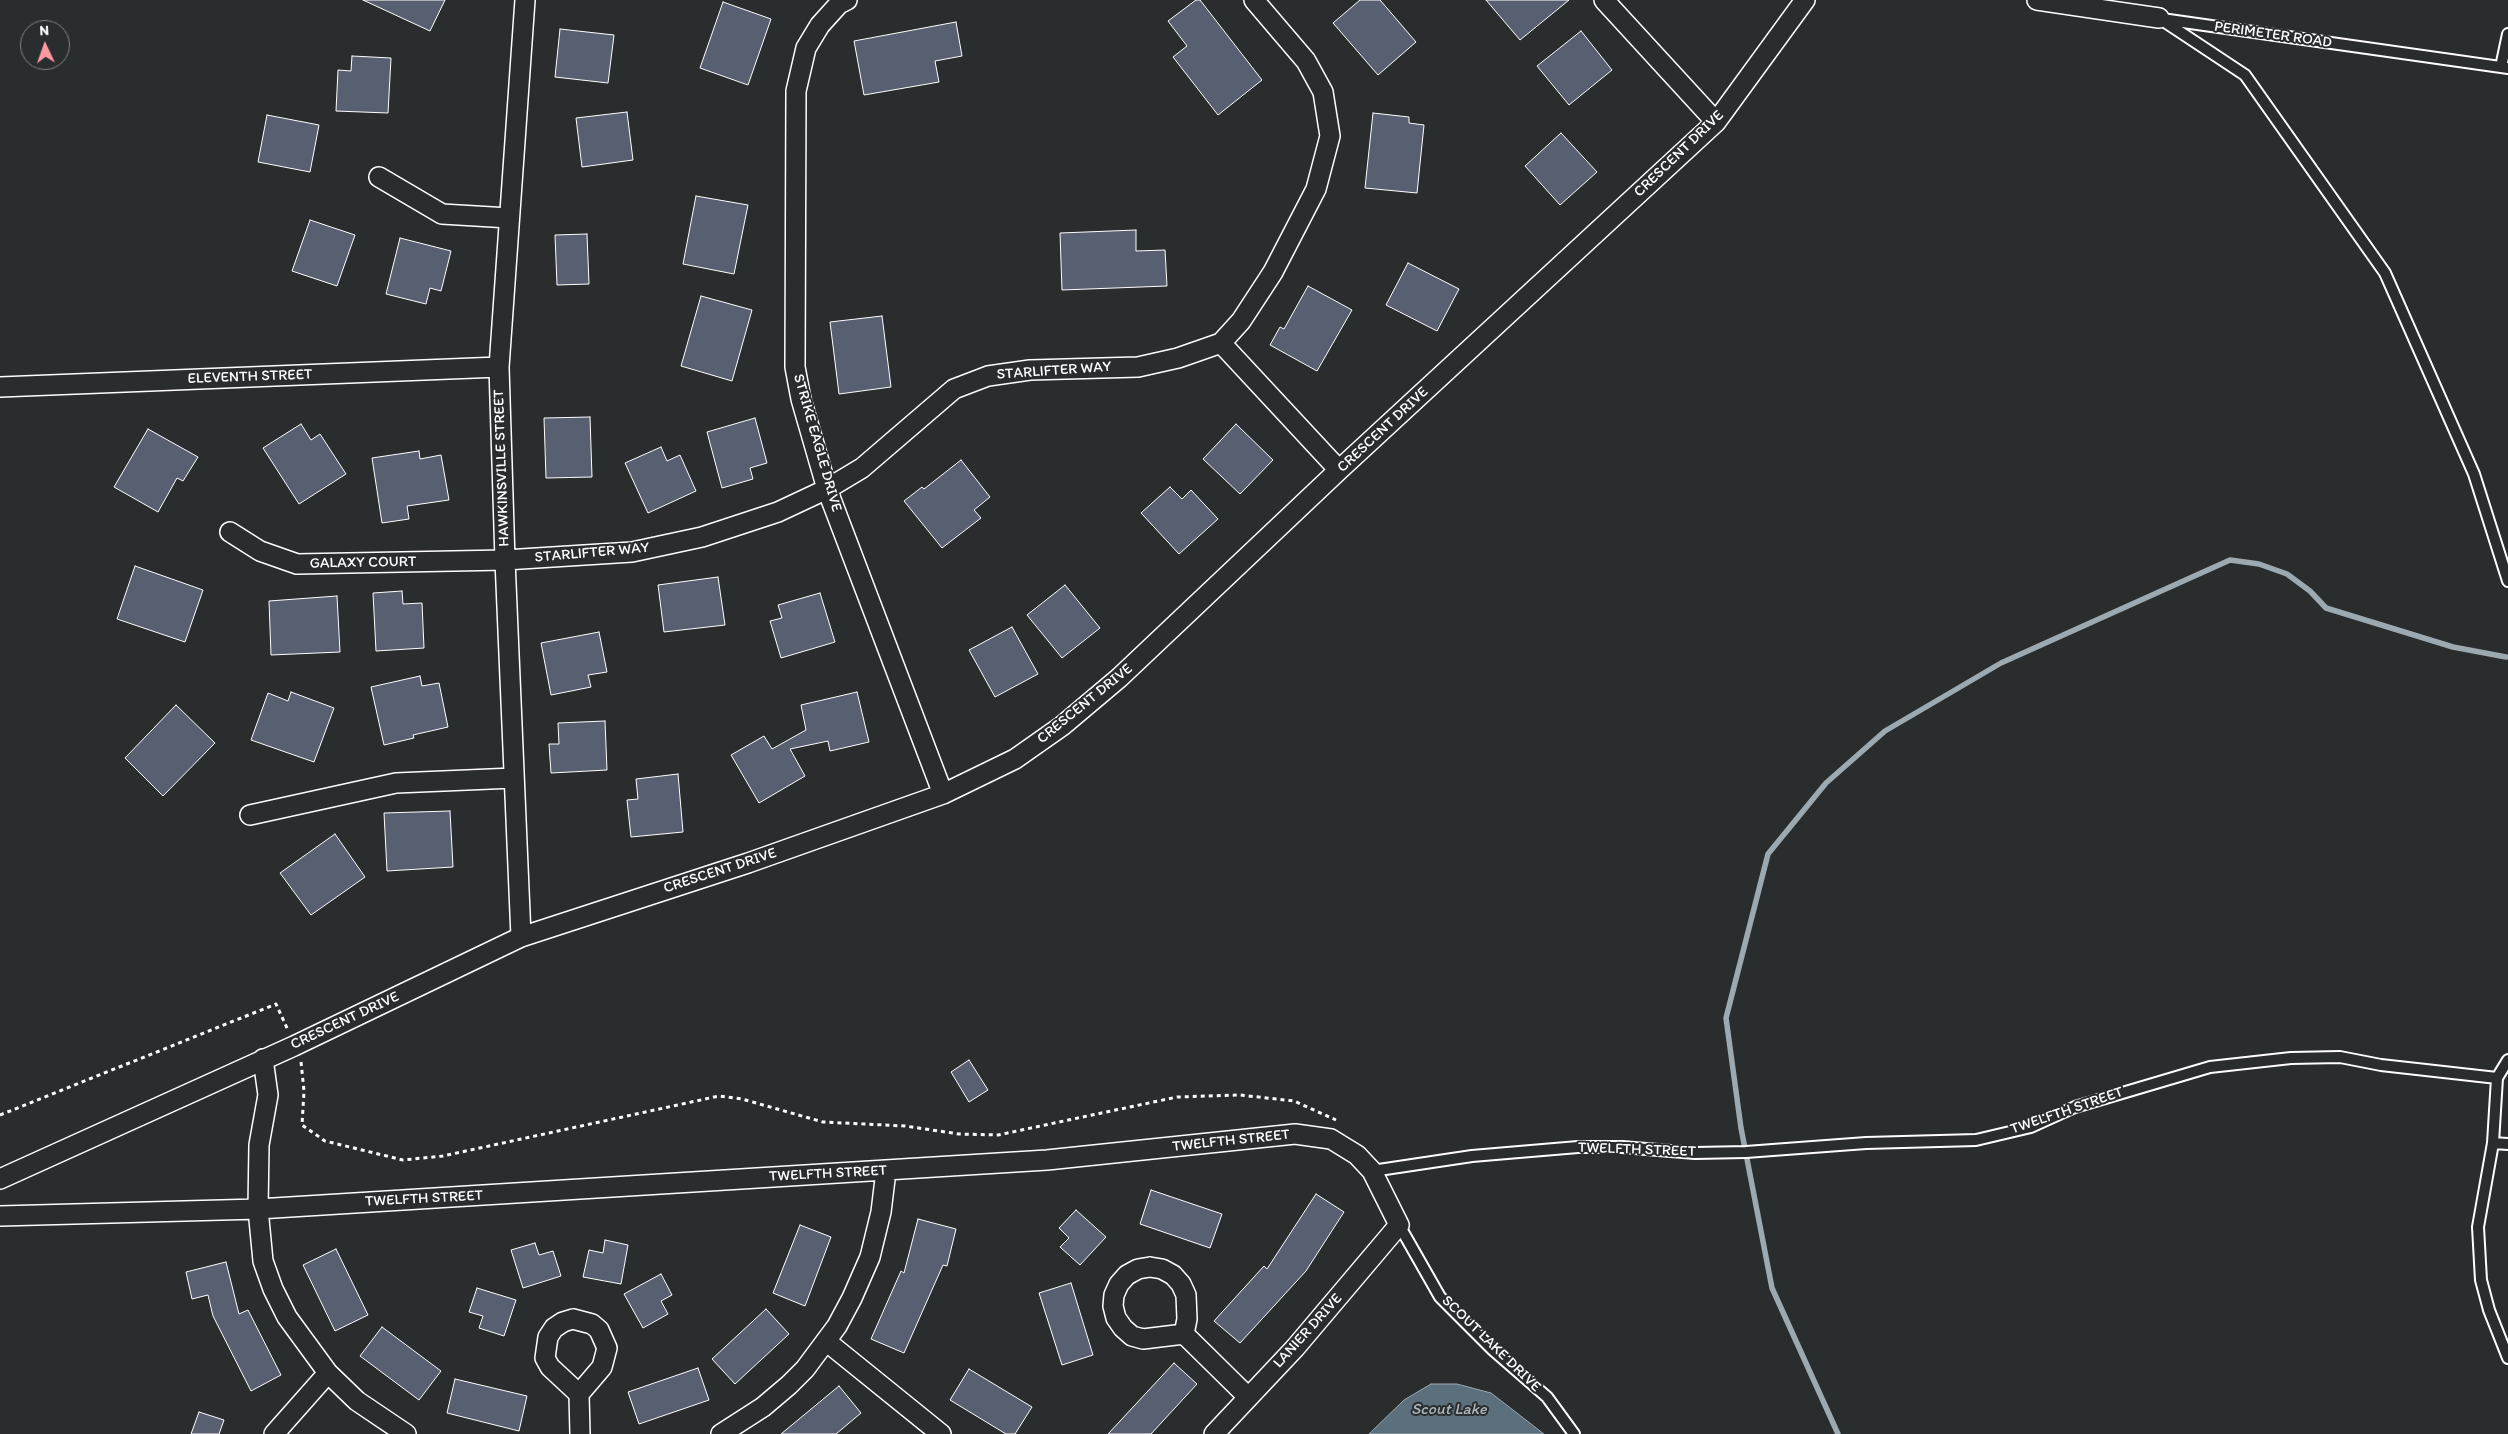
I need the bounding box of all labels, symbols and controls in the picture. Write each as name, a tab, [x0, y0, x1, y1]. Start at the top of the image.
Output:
street label: PERIMETER ROAD	[2213, 18, 2333, 52]
north arrow	[20, 20, 70, 70]
text: N	[39, 22, 49, 39]
street label: CRESCENT DRIVE	[1630, 107, 1728, 201]
street label: STARLIFTER WAY	[996, 358, 1112, 384]
street label: ELEVENTH STREET	[187, 366, 313, 388]
street label: STRIKE EAGLE DRIVE	[789, 372, 845, 514]
street label: CRESCENT DRIVE	[1334, 383, 1432, 477]
street label: HAWKINSVILLE STREET	[490, 389, 514, 547]
street label: STARLIFTER WAY	[534, 539, 650, 567]
street label: GALAXY COURT	[309, 553, 417, 573]
street label: CRESCENT DRIVE	[1034, 660, 1136, 748]
street label: CRESCENT DRIVE	[661, 844, 779, 898]
street label: CRESCENT DRIVE	[288, 988, 402, 1054]
street label: TWELFTH STREET	[2008, 1083, 2126, 1139]
street label: TWELFTH STREET	[1171, 1126, 1291, 1156]
street label: TWELFTH STREET	[1578, 1139, 1696, 1161]
street label: TWELFTH STREET	[769, 1162, 887, 1186]
street label: TWELFTH STREET	[365, 1187, 483, 1211]
street label: LANIER DRIVE	[1270, 1290, 1346, 1372]
street label: SCOUT LAKE DRIVE	[1438, 1292, 1544, 1396]
water label: Scout Lake	[1411, 1400, 1487, 1420]

